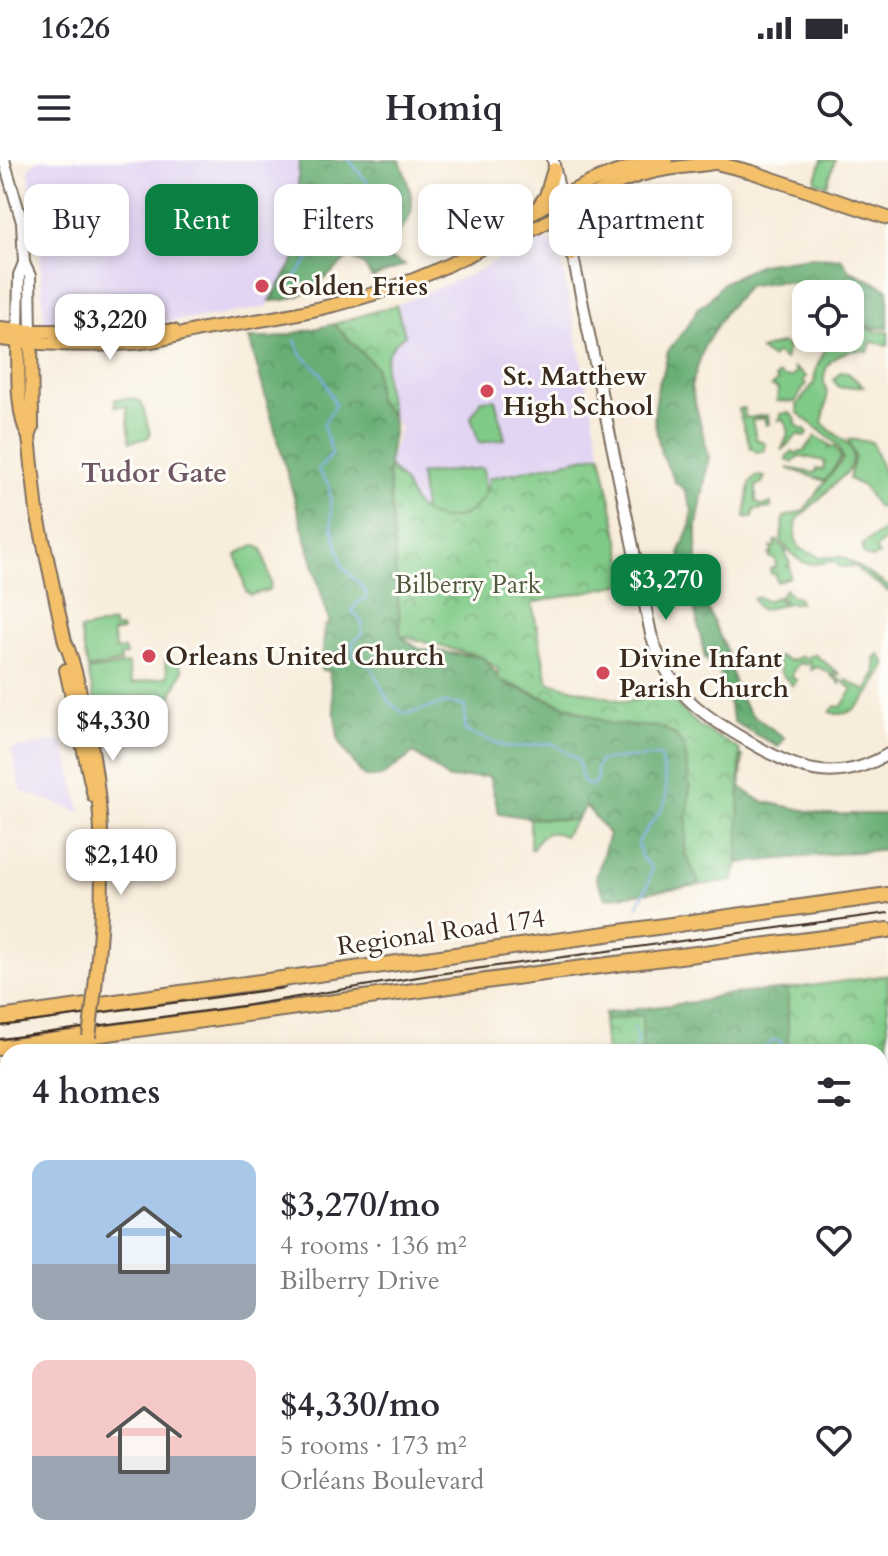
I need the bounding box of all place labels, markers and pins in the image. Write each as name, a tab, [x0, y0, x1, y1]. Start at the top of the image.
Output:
place label: Golden Fries	[278, 269, 428, 304]
marker: Golden Fries	[253, 277, 271, 295]
pin: $3,220	[45, 294, 175, 362]
place label: St. Matthew High School	[503, 359, 654, 424]
marker: St. Matthew High School	[478, 382, 496, 400]
pin: $3,270	[601, 554, 731, 622]
place label: Orleans United Church	[165, 639, 445, 674]
place label: Divine Infant Parish Church	[619, 641, 789, 706]
marker: Orleans United Church	[140, 647, 158, 665]
marker: Divine Infant Parish Church	[594, 664, 612, 682]
pin: $4,330	[48, 695, 178, 763]
pin: $2,140	[56, 829, 186, 897]

